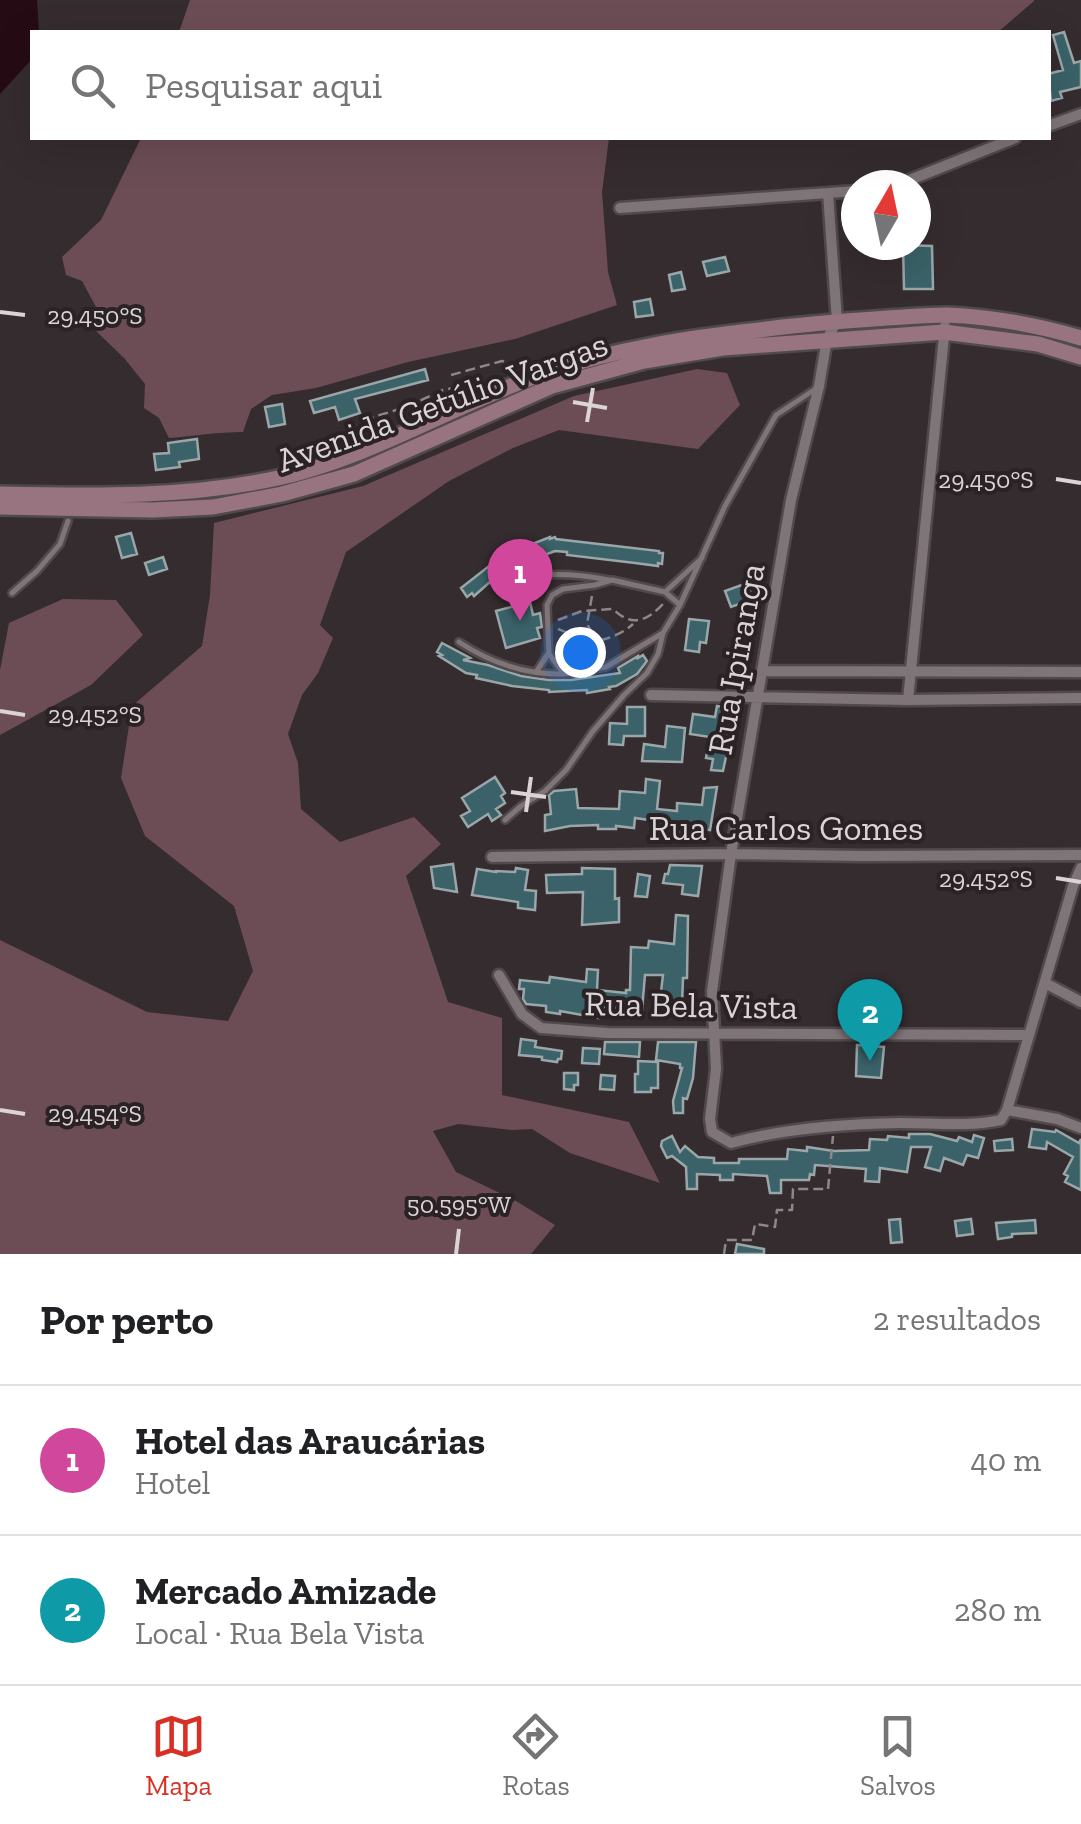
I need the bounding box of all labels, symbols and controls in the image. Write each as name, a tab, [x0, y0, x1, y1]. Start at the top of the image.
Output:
search box	[30, 30, 1051, 140]
icon: search	[65, 58, 120, 113]
text: Pesquisar aqui	[145, 62, 382, 108]
north arrow	[841, 170, 931, 260]
text: 29.450°S	[47, 300, 143, 330]
street label: Avenida Getúlio Vargas	[271, 323, 613, 481]
text: 29.450°S	[938, 464, 1034, 494]
pin: 1	[488, 538, 552, 621]
street label: Rua Ipiranga	[699, 560, 773, 758]
your location	[555, 627, 606, 678]
text: 29.452°S	[48, 699, 142, 729]
street label: Rua Carlos Gomes	[649, 807, 923, 849]
text: 29.452°S	[939, 863, 1033, 893]
pin: 2	[838, 978, 902, 1061]
street label: Rua Bela Vista	[584, 982, 798, 1028]
text: 29.454°S	[48, 1098, 142, 1128]
text: 50.595°W	[407, 1189, 512, 1219]
text: Por perto	[40, 1294, 214, 1345]
text: 2 resultados	[873, 1300, 1041, 1338]
text: Hotel das Araucárias	[135, 1418, 485, 1464]
text: 1	[66, 1441, 79, 1479]
text: 40 m	[970, 1441, 1041, 1479]
text: Hotel	[135, 1464, 210, 1502]
text: Mercado Amizade	[135, 1568, 436, 1614]
text: 2	[64, 1591, 81, 1629]
text: 280 m	[954, 1591, 1041, 1629]
text: Local · Rua Bela Vista	[135, 1614, 424, 1652]
tab: Mapa	[145, 1709, 212, 1802]
tab: Rotas	[502, 1709, 570, 1802]
tab: Salvos	[860, 1709, 936, 1802]

